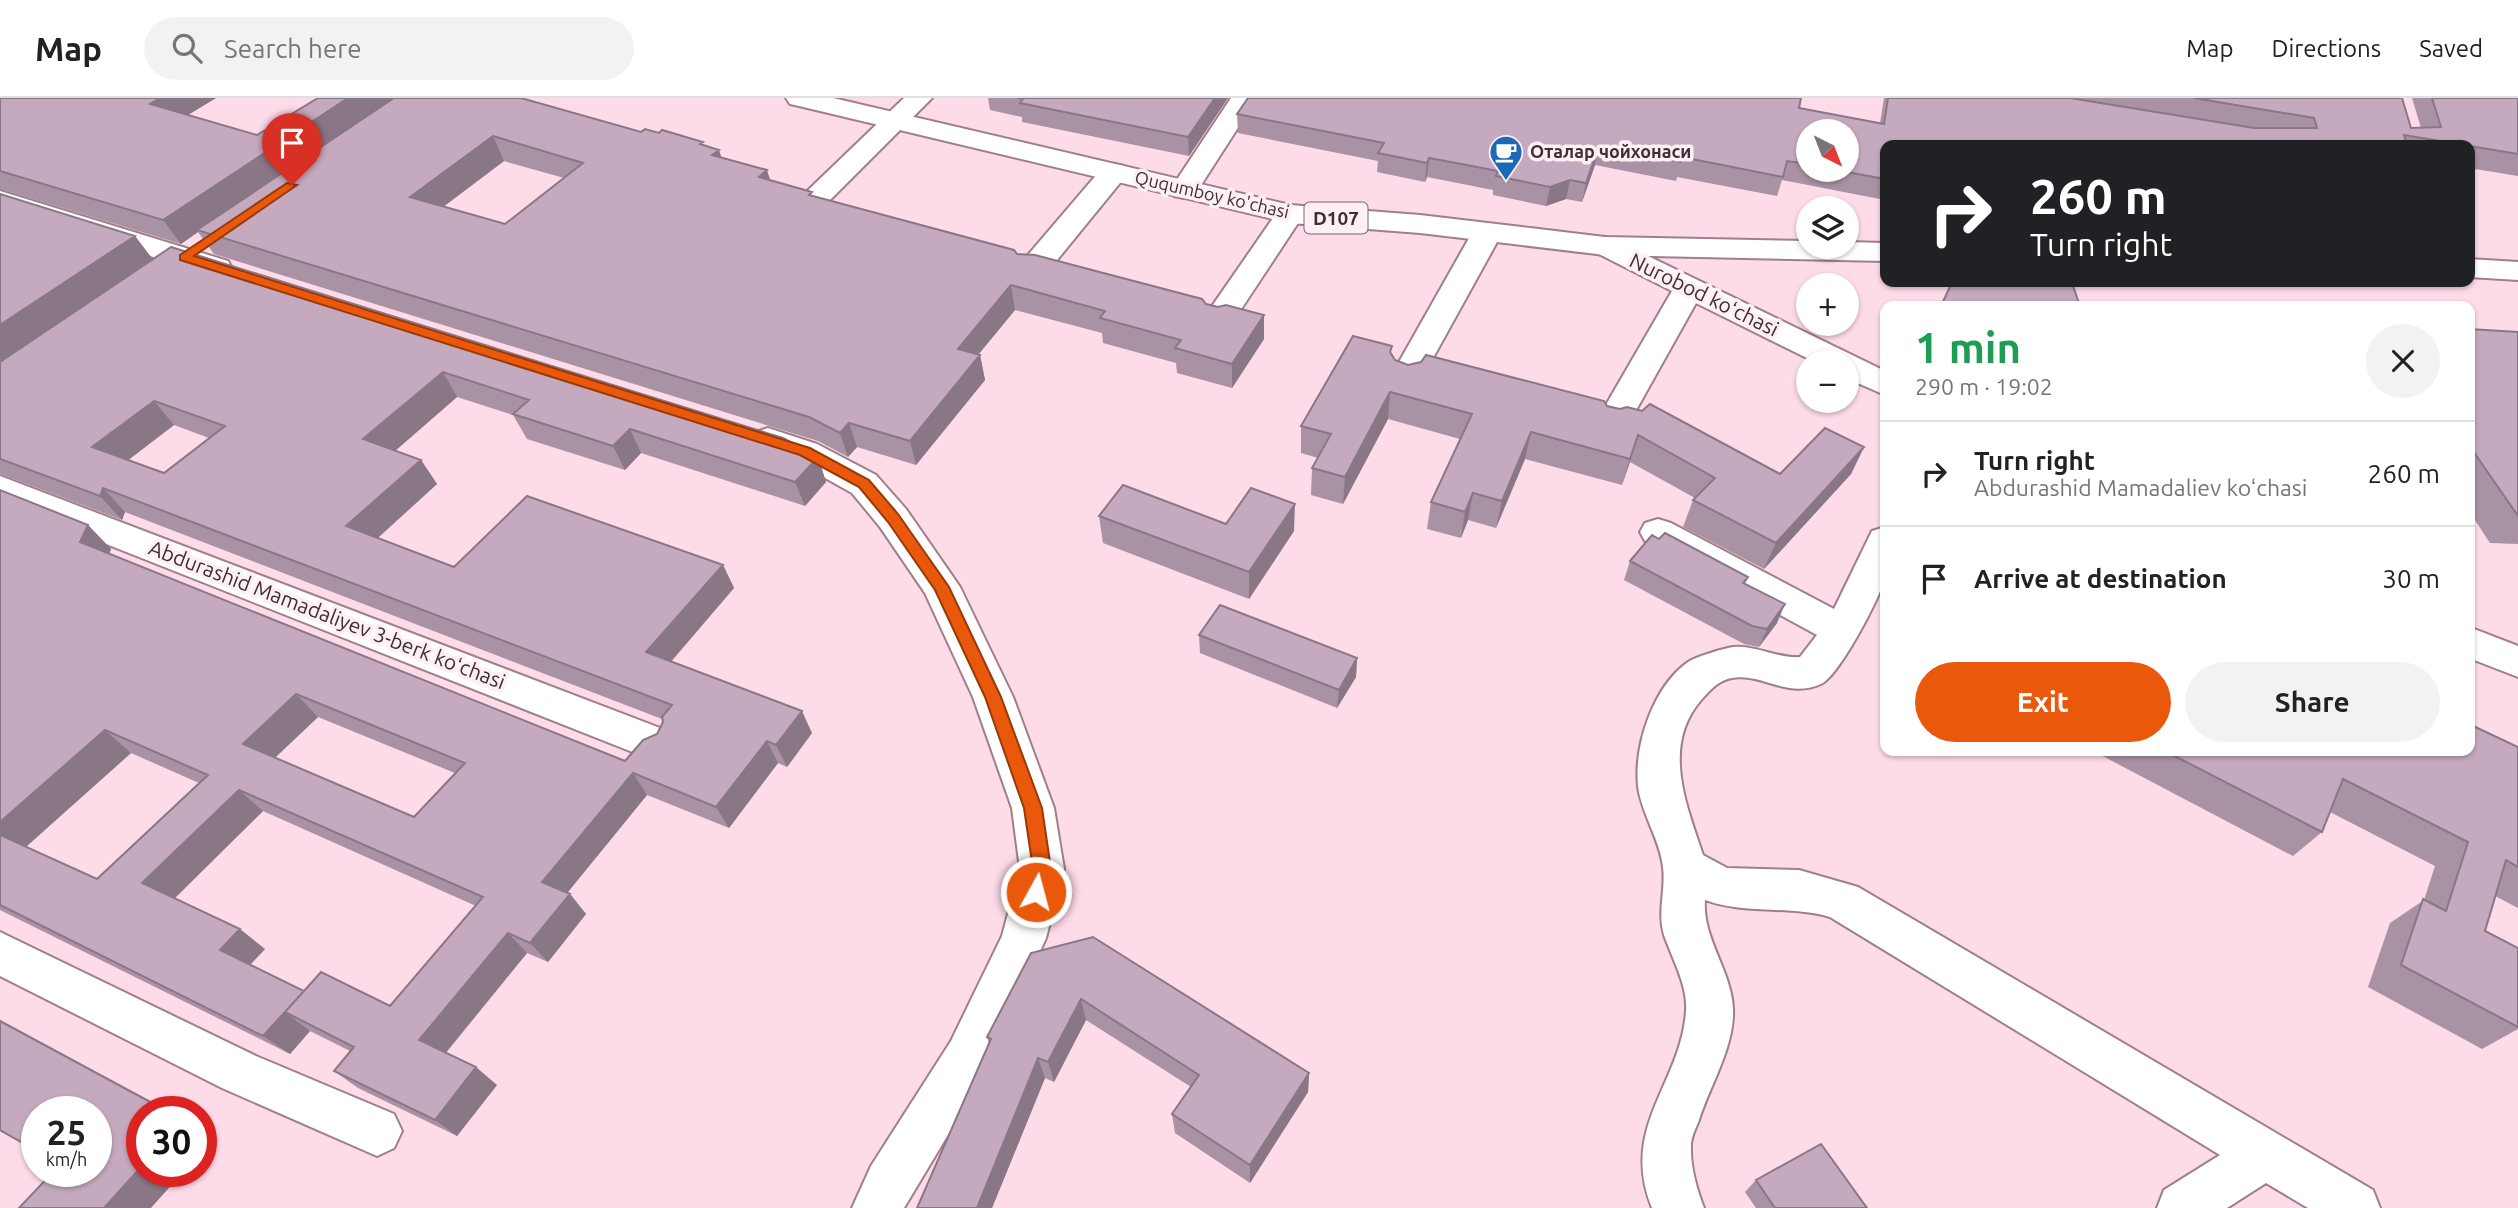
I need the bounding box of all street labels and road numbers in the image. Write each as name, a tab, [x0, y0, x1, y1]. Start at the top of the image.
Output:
street label: Ququmboy ko'chasi	[1133, 167, 1291, 222]
road number: D107	[1304, 202, 1368, 234]
street label: Nurobod koʻchasi	[1626, 248, 1783, 341]
street label: Abdurashid Mamadaliyev 3-berk koʻchasi	[146, 535, 509, 693]

